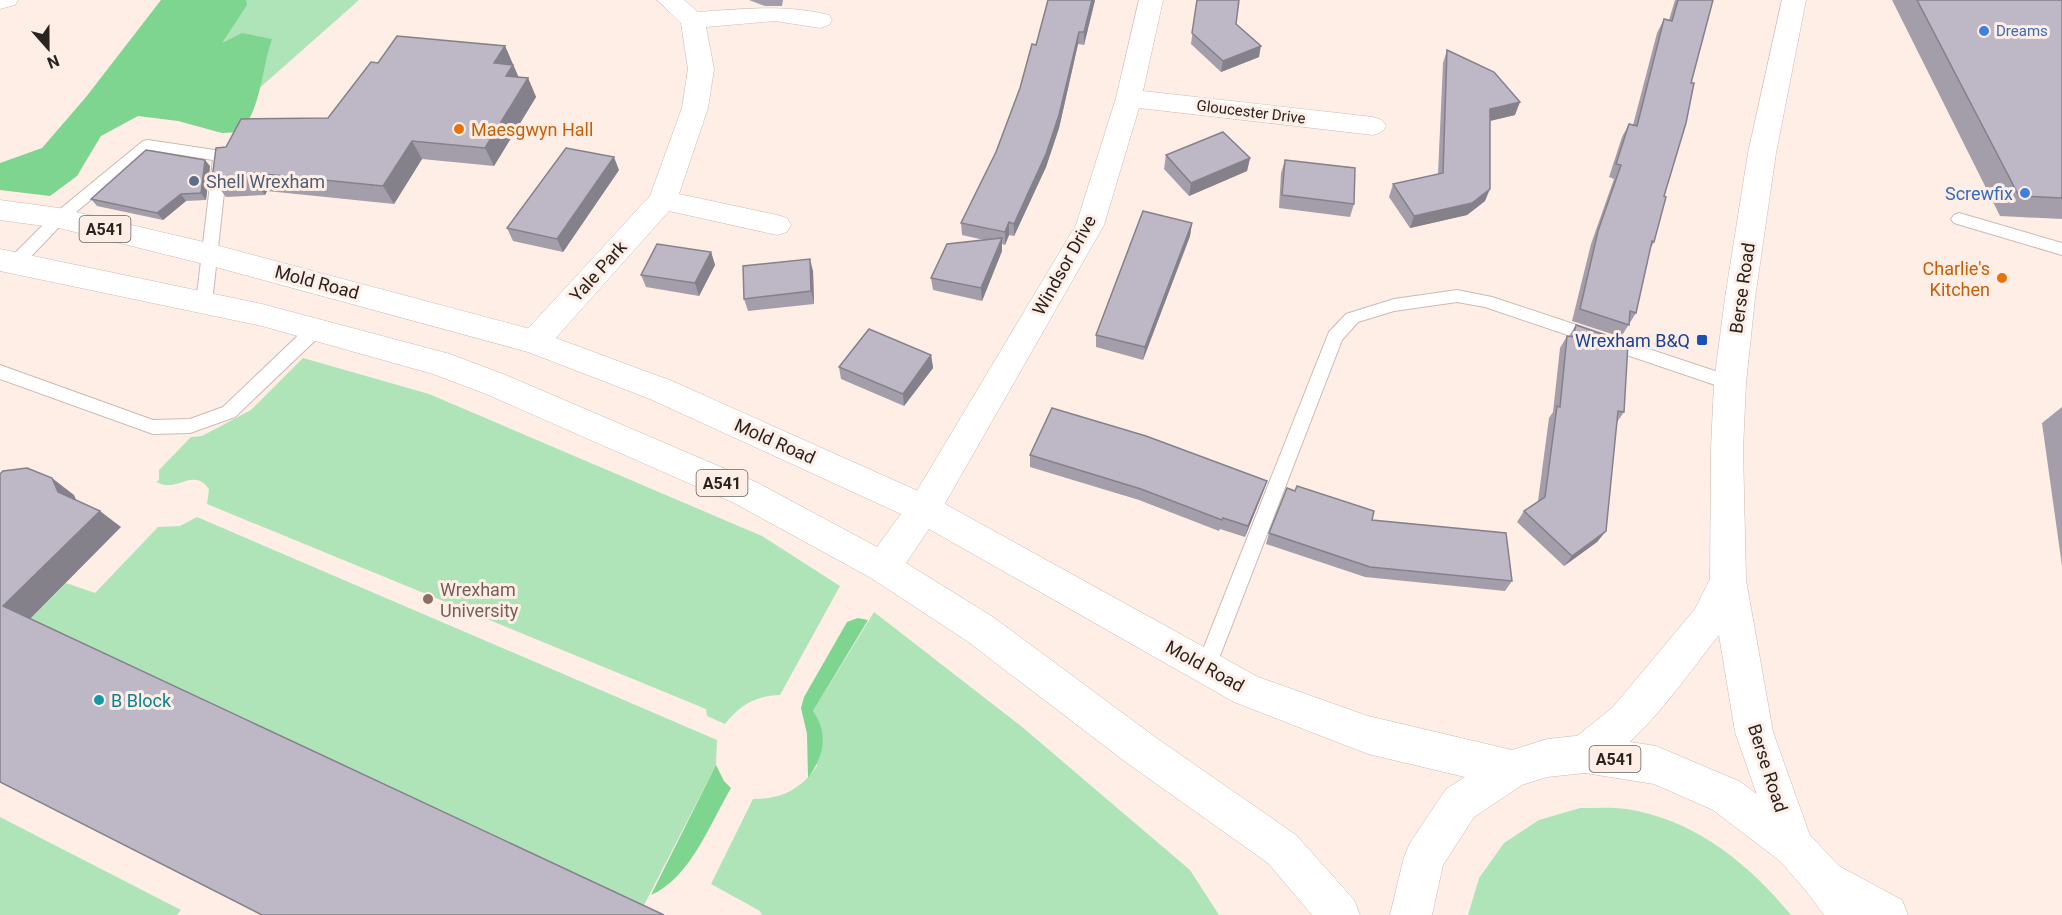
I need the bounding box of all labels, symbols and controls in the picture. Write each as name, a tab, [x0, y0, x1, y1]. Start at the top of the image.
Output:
north arrow	[18, 18, 78, 78]
place label: Dreams	[1996, 22, 2048, 40]
marker: Dreams	[1977, 24, 1991, 38]
text: N	[45, 51, 62, 72]
street label: Gloucester Drive	[1196, 96, 1307, 128]
place label: Maesgwyn Hall	[471, 119, 593, 140]
marker: Maesgwyn Hall	[452, 122, 466, 136]
place label: Shell Wrexham	[206, 171, 325, 192]
marker: Shell Wrexham	[187, 174, 201, 188]
place label: Screwfix	[1945, 183, 2013, 204]
marker: Screwfix	[2018, 186, 2032, 200]
street label: Windsor Drive	[1028, 211, 1100, 319]
road number: A541	[80, 216, 130, 242]
street label: Yale Park	[565, 236, 631, 306]
street label: Berse Road	[1725, 241, 1759, 335]
place label: Charlie's Kitchen	[1923, 258, 1990, 300]
street label: Mold Road	[273, 261, 361, 303]
marker: Charlie's Kitchen	[1995, 271, 2009, 285]
place label: Wrexham B&Q	[1575, 330, 1690, 351]
marker: Wrexham B&Q	[1695, 333, 1709, 347]
street label: Mold Road	[731, 414, 819, 468]
road number: A541	[696, 470, 748, 496]
place label: Wrexham University	[440, 579, 519, 621]
marker: Wrexham University	[421, 592, 435, 606]
street label: Mold Road	[1162, 636, 1248, 696]
place label: B Block	[111, 690, 172, 711]
marker: B Block	[92, 693, 106, 707]
street label: Berse Road	[1744, 721, 1792, 815]
road number: A541	[1590, 746, 1640, 772]

